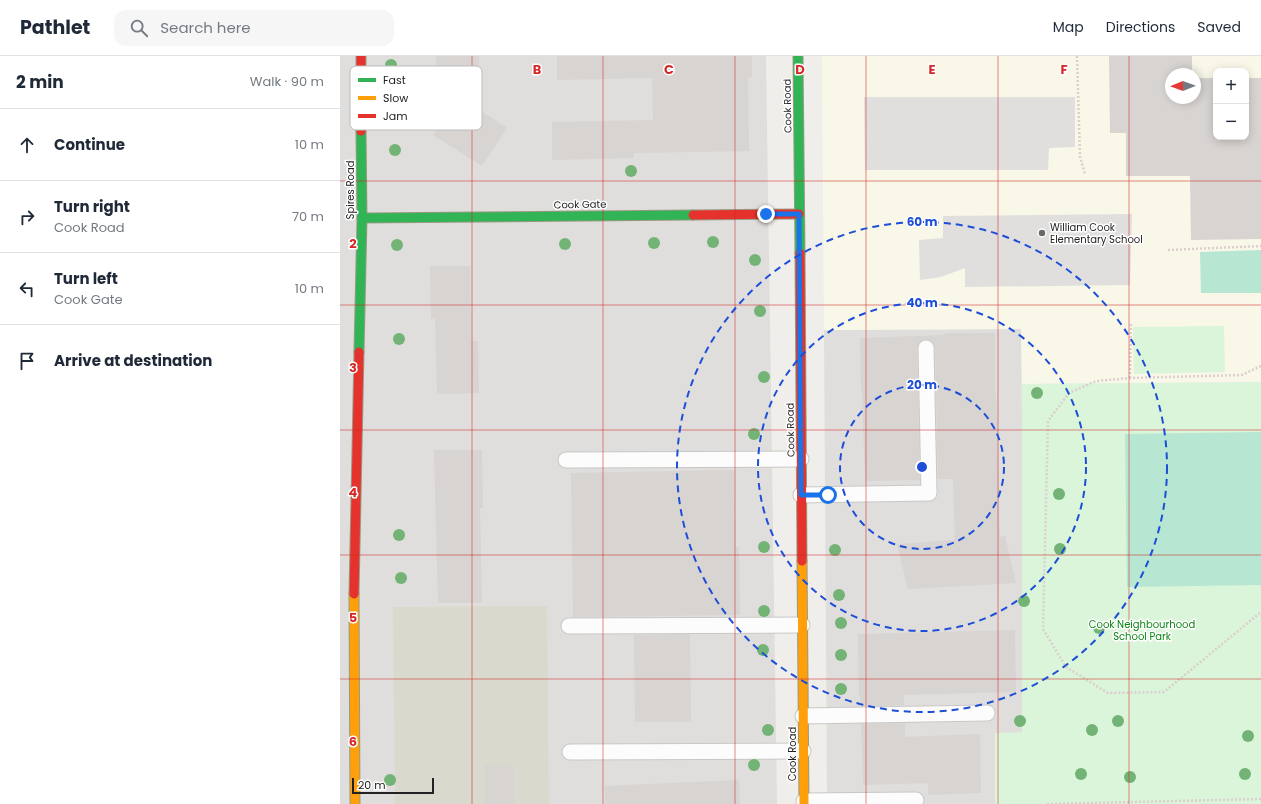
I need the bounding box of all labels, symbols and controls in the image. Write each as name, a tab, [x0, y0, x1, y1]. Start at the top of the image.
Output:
search box	[114, 10, 394, 46]
text: Pathlet	[20, 14, 90, 41]
icon: search	[128, 17, 150, 39]
text: Search here	[160, 17, 251, 38]
text: Map	[1053, 17, 1084, 37]
text: Directions	[1106, 17, 1175, 37]
text: Saved	[1197, 17, 1241, 37]
text: B	[533, 60, 542, 79]
text: C	[664, 60, 674, 79]
text: D	[795, 60, 805, 79]
text: E	[928, 60, 936, 79]
text: F	[1060, 60, 1068, 79]
legend	[350, 66, 482, 130]
north arrow	[1165, 68, 1201, 104]
map controls	[1213, 68, 1249, 140]
button: +	[1213, 68, 1249, 104]
text: 2 min	[16, 70, 64, 94]
text: Walk · 90 m	[250, 72, 324, 91]
text: Fast	[383, 72, 406, 88]
street label: Cook Road	[780, 79, 795, 133]
text: Slow	[383, 90, 408, 106]
button: −	[1213, 104, 1249, 140]
text: Jam	[383, 108, 408, 124]
icon: ahead	[16, 134, 38, 156]
text: Continue	[54, 134, 125, 155]
text: 10 m	[295, 135, 324, 154]
street label: Spires Road	[343, 161, 358, 219]
text: Turn right	[54, 196, 130, 217]
street label: Cook Gate	[554, 197, 607, 212]
route end	[757, 205, 775, 223]
icon: right	[16, 206, 38, 228]
text: 70 m	[292, 207, 324, 226]
text: 60 m	[907, 213, 938, 230]
text: Cook Road	[54, 218, 125, 237]
place label: William Cook Elementary School	[1050, 220, 1143, 247]
marker: William Cook Elementary School	[1037, 228, 1047, 238]
text: 2	[349, 234, 357, 253]
text: Turn left	[54, 268, 118, 289]
icon: left	[16, 278, 38, 300]
text: 10 m	[295, 279, 324, 298]
text: Cook Gate	[54, 290, 123, 309]
text: 40 m	[906, 294, 938, 311]
icon: arrive	[16, 350, 38, 372]
text: Arrive at destination	[54, 350, 212, 371]
text: 3	[349, 358, 357, 377]
text: 20 m	[907, 376, 937, 393]
street label: Cook Road	[783, 403, 798, 457]
centre of rings	[915, 460, 929, 474]
text: 4	[349, 483, 358, 502]
route start	[819, 486, 837, 504]
text: 5	[349, 608, 357, 627]
park label: Cook Neighbourhood School Park	[1089, 617, 1195, 644]
street label: Cook Road	[785, 727, 800, 781]
text: 6	[349, 732, 357, 751]
scale bar	[352, 776, 434, 795]
text: 20 m	[358, 777, 386, 793]

